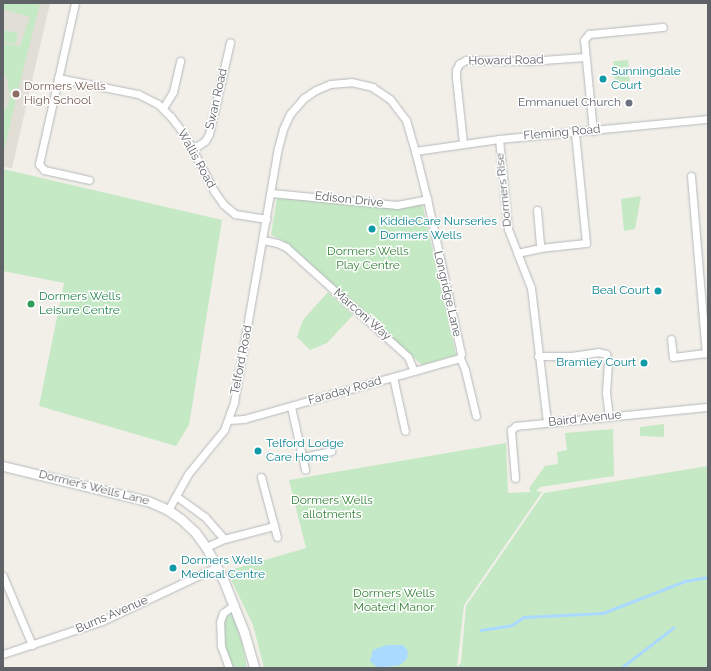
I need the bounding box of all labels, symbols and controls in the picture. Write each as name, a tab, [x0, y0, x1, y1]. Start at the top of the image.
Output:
street label: Howard Road	[468, 53, 544, 69]
place label: Sunningdale Court	[611, 65, 681, 93]
street label: Swan Road	[203, 67, 231, 131]
marker: Sunningdale Court	[598, 74, 608, 84]
place label: Dormers Wells High School	[24, 80, 106, 108]
marker: Dormers Wells High School	[11, 89, 21, 99]
place label: Emmanuel Church	[518, 96, 621, 110]
marker: Emmanuel Church	[624, 98, 634, 108]
street label: Fleming Road	[523, 122, 601, 144]
street label: Wallis Road	[174, 127, 218, 191]
street label: Dormers Rise	[493, 152, 515, 228]
street label: Edison Drive	[314, 189, 384, 211]
place label: KiddieCare Nurseries Dormers Wells	[380, 215, 497, 243]
marker: KiddieCare Nurseries Dormers Wells	[367, 224, 377, 234]
park label: Dormers Wells Play Centre	[327, 245, 409, 273]
street label: Longridge Lane	[430, 250, 464, 338]
place label: Beal Court	[591, 284, 650, 298]
street label: Marconi Way	[330, 286, 394, 344]
marker: Beal Court	[653, 286, 663, 296]
place label: Dormers Wells Leisure Centre	[39, 290, 121, 318]
marker: Dormers Wells Leisure Centre	[26, 299, 36, 309]
street label: Telford Road	[228, 324, 256, 396]
place label: Bramley Court	[556, 356, 636, 370]
marker: Bramley Court	[639, 358, 649, 368]
street label: Faraday Road	[307, 374, 383, 408]
street label: Baird Avenue	[548, 408, 622, 430]
place label: Telford Lodge Care Home	[266, 437, 344, 465]
marker: Telford Lodge Care Home	[253, 446, 263, 456]
street label: Dormer’s Wells Lane	[37, 467, 151, 509]
park label: Dormers Wells allotments	[291, 494, 373, 522]
place label: Dormers Wells Medical Centre	[181, 554, 265, 582]
marker: Dormers Wells Medical Centre	[168, 563, 178, 573]
park label: Dormers Wells Moated Manor	[353, 587, 435, 615]
street label: Burns Avenue	[74, 593, 150, 637]

